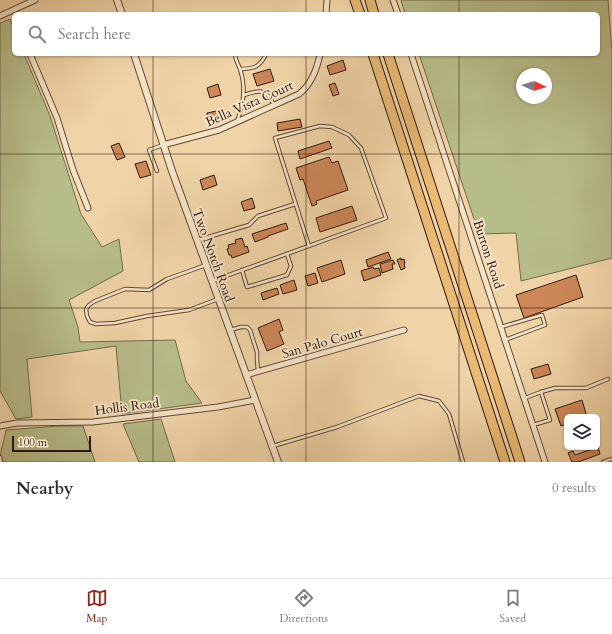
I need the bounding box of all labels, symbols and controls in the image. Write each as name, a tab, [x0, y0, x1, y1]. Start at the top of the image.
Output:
search box	[12, 12, 600, 56]
icon: search	[26, 23, 48, 45]
text: Search here	[58, 24, 131, 44]
north arrow	[516, 68, 552, 104]
street label: Bella Vista Court	[203, 77, 296, 131]
street label: Two Notch Road	[188, 206, 238, 304]
street label: Burton Road	[468, 218, 508, 291]
street label: San Palo Court	[280, 323, 365, 363]
street label: Hollis Road	[94, 394, 160, 420]
map controls	[564, 414, 600, 450]
button: layers	[564, 414, 600, 450]
scale bar	[12, 434, 91, 453]
text: 100 m	[18, 435, 47, 450]
text: Nearby	[16, 477, 73, 500]
text: 0 results	[552, 479, 596, 497]
tab: Map	[86, 587, 108, 626]
tab: Directions	[279, 587, 328, 626]
tab: Saved	[500, 587, 526, 626]

